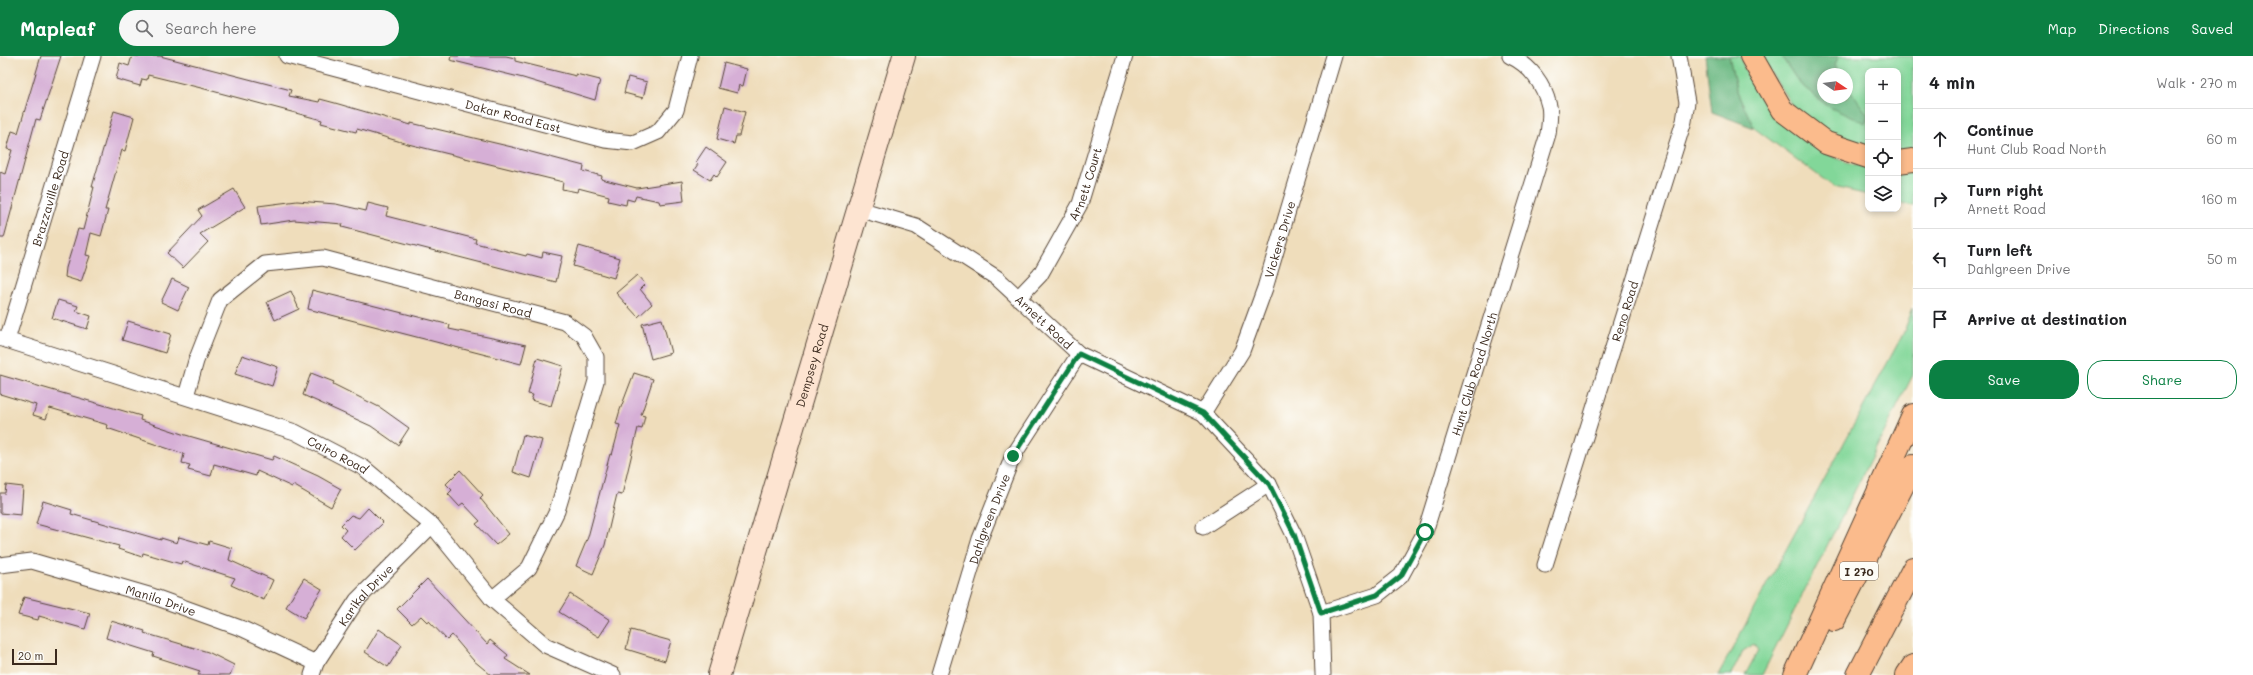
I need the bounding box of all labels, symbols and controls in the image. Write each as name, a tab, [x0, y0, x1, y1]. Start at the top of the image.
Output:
search box	[119, 10, 399, 46]
text: Mapleaf	[20, 16, 95, 41]
icon: search	[133, 17, 155, 39]
text: Search here	[165, 18, 257, 38]
text: Map	[2048, 19, 2076, 38]
text: Directions	[2098, 19, 2169, 38]
text: Saved	[2191, 19, 2233, 38]
north arrow	[1817, 68, 1853, 104]
map controls	[1865, 68, 1901, 212]
button: +	[1865, 68, 1901, 104]
text: 4 min	[1929, 71, 1975, 93]
text: Walk · 270 m	[2156, 74, 2237, 91]
street label: Dakar Road East	[463, 95, 563, 136]
button: −	[1865, 104, 1901, 140]
text: Continue	[1967, 120, 2034, 140]
icon: ahead	[1929, 128, 1951, 150]
text: 60 m	[2207, 130, 2237, 147]
button: locate	[1865, 140, 1901, 176]
text: Hunt Club Road North	[1967, 140, 2106, 157]
street label: Arnett Court	[1064, 145, 1105, 223]
street label: Brazzaville Road	[28, 148, 72, 248]
button: layers	[1865, 176, 1901, 212]
text: Turn right	[1967, 180, 2044, 200]
icon: right	[1929, 188, 1951, 210]
text: 160 m	[2201, 190, 2237, 207]
street label: Vickers Drive	[1260, 199, 1298, 280]
text: Arnett Road	[1967, 200, 2046, 217]
text: Turn left	[1967, 240, 2032, 260]
icon: left	[1929, 248, 1951, 270]
text: 50 m	[2207, 250, 2237, 267]
text: Dahlgreen Drive	[1967, 260, 2071, 277]
street label: Reno Road	[1607, 278, 1642, 343]
street label: Bangasi Road	[453, 285, 534, 321]
street label: Arnett Road	[1012, 291, 1077, 353]
icon: arrive	[1929, 308, 1951, 330]
text: Arrive at destination	[1967, 309, 2127, 329]
street label: Hunt Club Road North	[1447, 310, 1501, 438]
street label: Dempsey Road	[792, 322, 832, 409]
button: Save	[1929, 360, 2079, 399]
button: Share	[2087, 360, 2237, 399]
street label: Cairo Road	[305, 432, 372, 477]
route end	[1004, 447, 1022, 465]
street label: Dahlgreen Drive	[965, 471, 1013, 566]
route start	[1416, 523, 1434, 541]
street label: Karikal Drive	[334, 561, 396, 629]
road number: I 270	[1840, 562, 1878, 580]
street label: Manila Drive	[124, 581, 198, 619]
scale bar	[12, 647, 57, 666]
text: 20 m	[18, 648, 43, 663]

